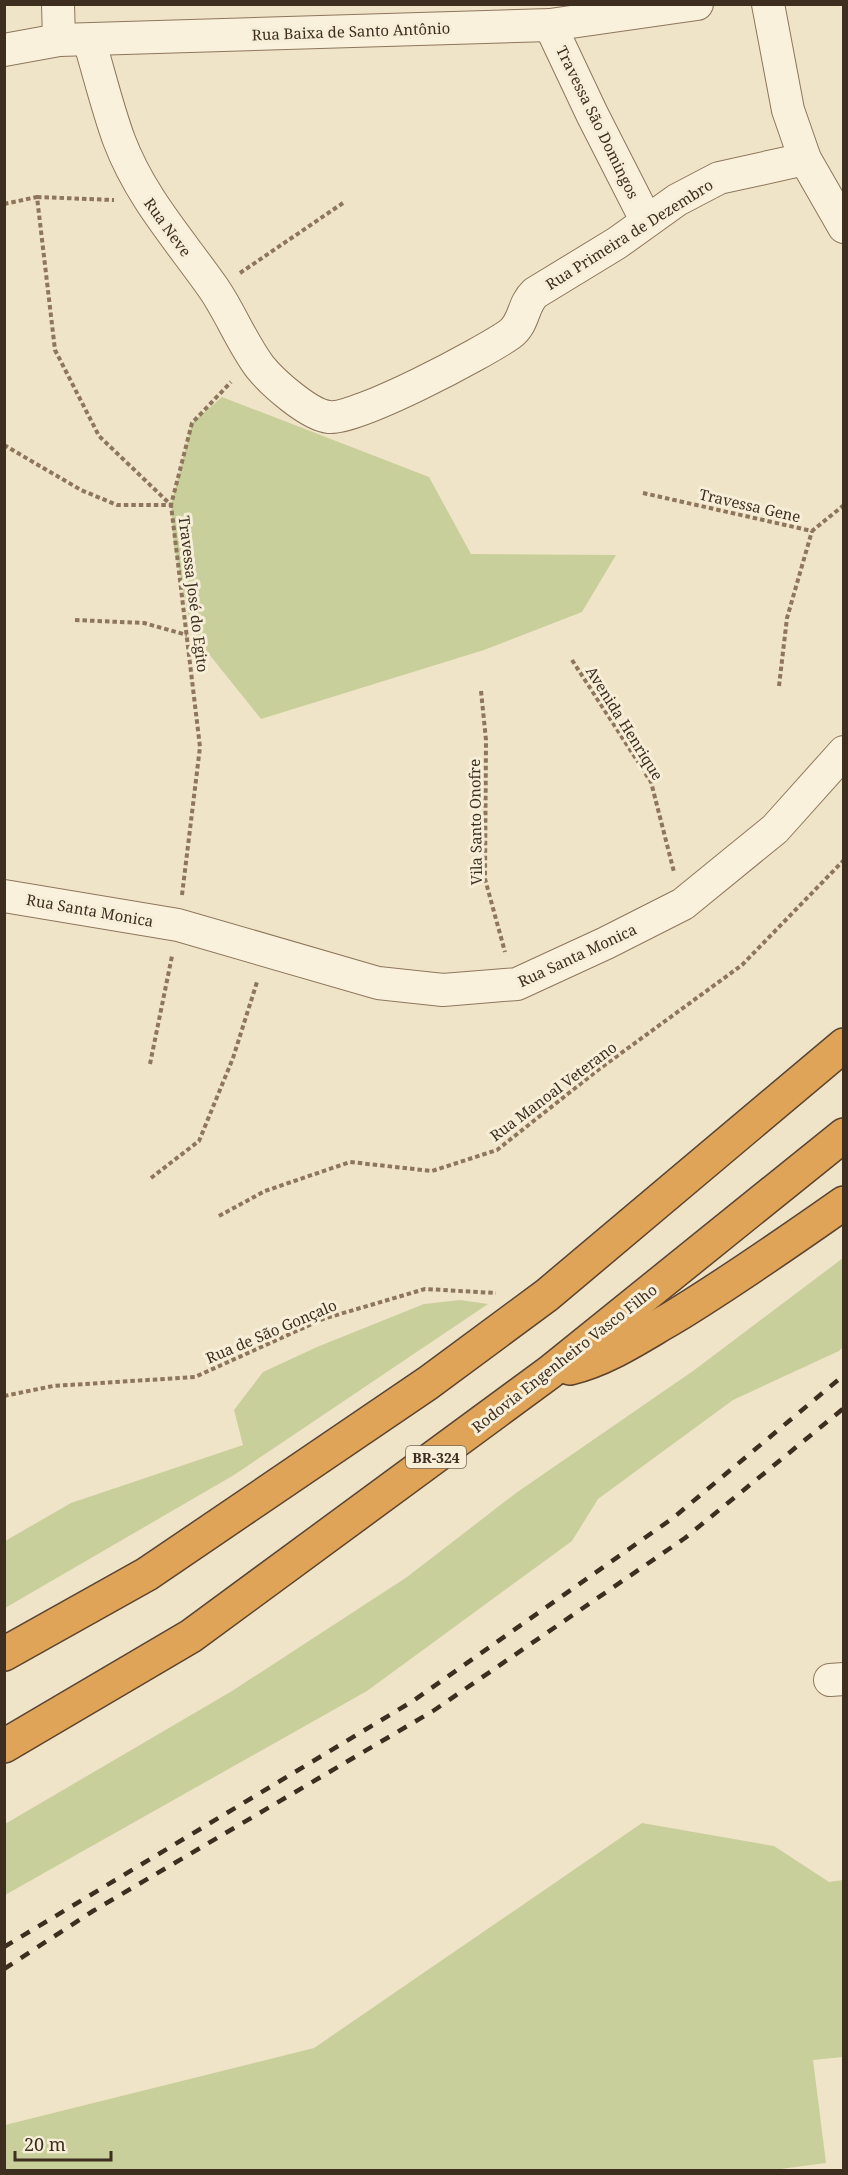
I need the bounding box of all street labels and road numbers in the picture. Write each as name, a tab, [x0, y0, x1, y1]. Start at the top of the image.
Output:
street label: Rua Baixa de Santo Antônio	[252, 18, 450, 44]
street label: Travessa São Domingos	[552, 42, 644, 202]
street label: Rua Primeira de Dezembro	[542, 174, 716, 294]
street label: Rua Neve	[140, 194, 196, 260]
street label: Travessa Gene	[697, 484, 803, 526]
street label: Travessa José do Egito	[174, 515, 214, 673]
street label: Avenida Henrique	[582, 662, 668, 784]
street label: Vila Santo Onofre	[464, 759, 486, 885]
street label: Rua Santa Monica	[25, 889, 155, 931]
street label: Rua Santa Monica	[514, 919, 640, 991]
street label: Rua Manoal Veterano	[486, 1037, 620, 1145]
street label: Rodovia Engenheiro Vasco Filho	[467, 1279, 661, 1437]
street label: Rua de São Gonçalo	[203, 1294, 339, 1368]
road number: BR-324	[406, 1446, 466, 1468]

